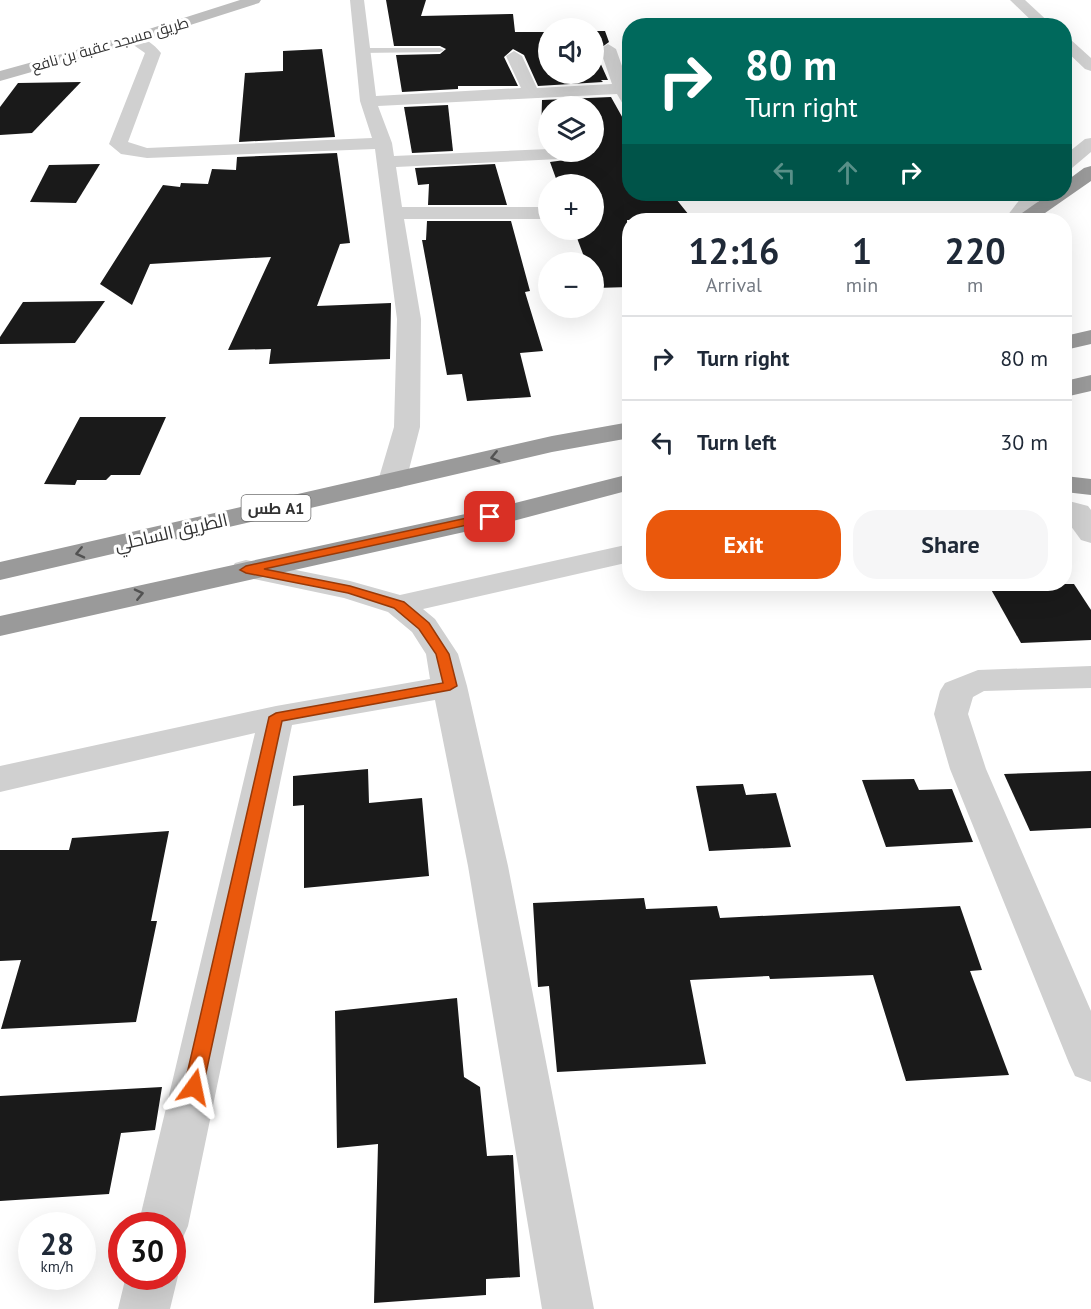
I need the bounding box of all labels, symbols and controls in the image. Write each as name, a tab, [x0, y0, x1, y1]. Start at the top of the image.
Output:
street label: طريق مسجد عقبة بن نافع	[29, 12, 191, 78]
map controls	[538, 18, 604, 318]
button: sound	[538, 18, 604, 84]
text: 80 m	[745, 37, 837, 92]
icon: right	[646, 42, 724, 120]
text: Turn right	[745, 90, 858, 124]
button: layers	[538, 96, 604, 162]
icon: left	[768, 156, 801, 189]
icon: ahead	[831, 156, 864, 189]
icon: right	[894, 156, 927, 189]
button: +	[538, 174, 604, 240]
text: 12:16	[688, 227, 780, 274]
text: 1	[852, 227, 872, 274]
text: 220	[945, 227, 1006, 274]
button: −	[538, 252, 604, 318]
text: Arrival	[706, 272, 762, 298]
text: min	[846, 272, 878, 298]
text: m	[967, 272, 983, 298]
icon: right	[646, 342, 679, 375]
text: Turn right	[697, 344, 789, 372]
text: 80 m	[1000, 344, 1048, 372]
icon: left	[646, 426, 679, 459]
text: Turn left	[697, 428, 777, 456]
text: 30 m	[1000, 428, 1048, 456]
one-way arrow	[490, 450, 500, 463]
pin	[464, 491, 515, 542]
road number: طس A1	[242, 495, 310, 521]
icon: arrive	[473, 500, 506, 533]
street label: الطريق الساحلي	[112, 508, 230, 559]
button: Exit	[646, 510, 841, 579]
button: Share	[853, 510, 1048, 579]
one-way arrow	[75, 546, 85, 559]
one-way arrow	[134, 589, 144, 602]
position arrow	[162, 1055, 226, 1119]
speed limit sign: 30	[108, 1212, 186, 1290]
text: 28	[40, 1224, 74, 1263]
text: km/h	[41, 1257, 73, 1276]

